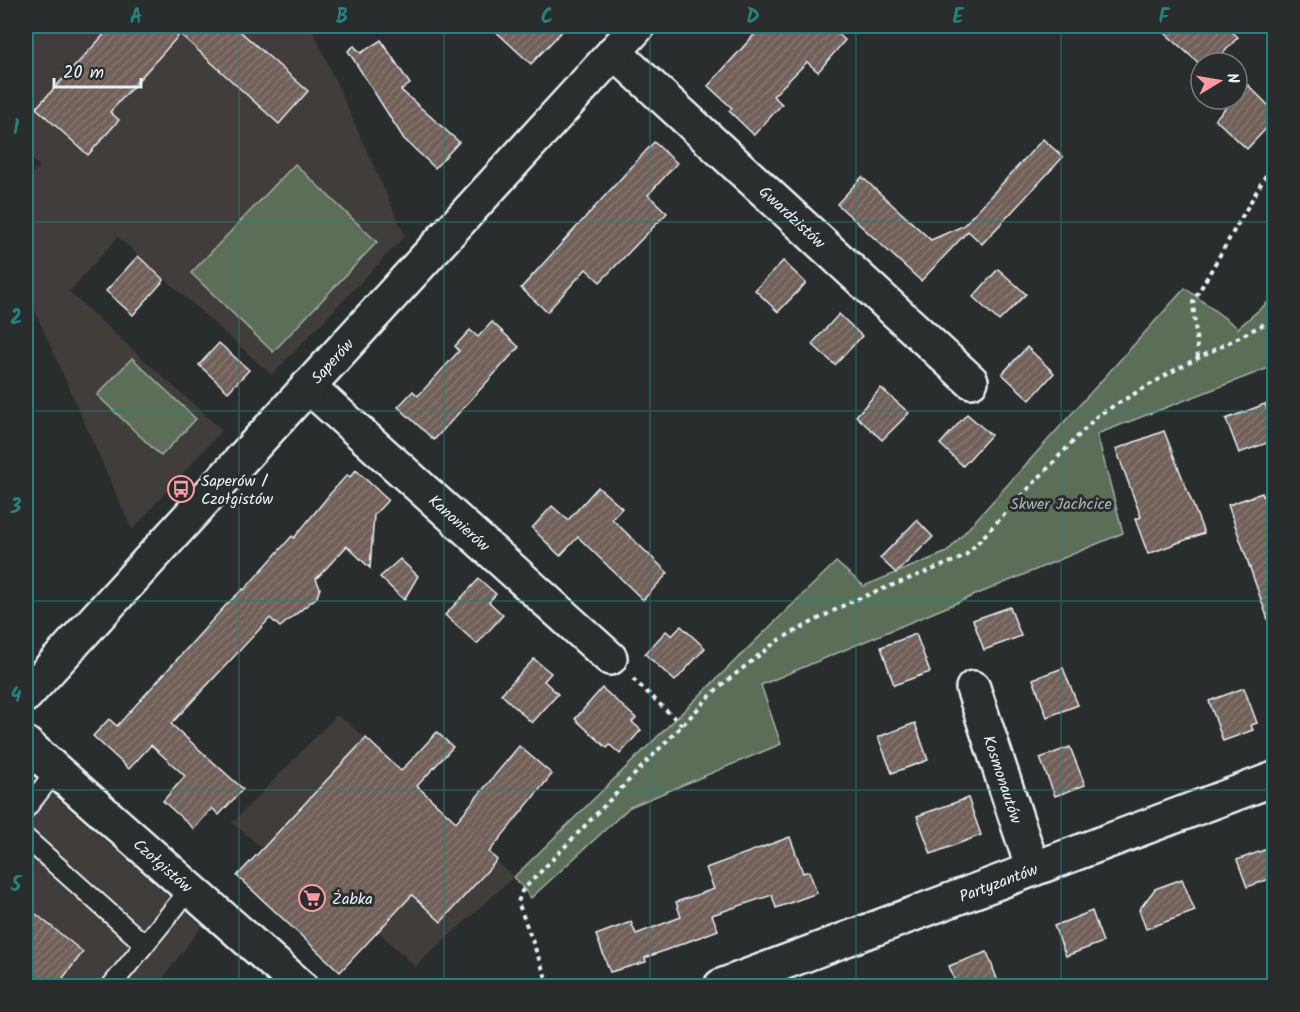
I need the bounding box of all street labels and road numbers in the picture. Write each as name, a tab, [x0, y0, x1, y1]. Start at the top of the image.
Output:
street label: Gwardzistów	[753, 180, 831, 255]
street label: Saperów	[305, 333, 361, 390]
street label: Kanonierów	[422, 489, 495, 558]
street label: Kosmonautów	[976, 732, 1028, 827]
street label: Czołgistów	[127, 833, 198, 900]
street label: Partyzantów	[956, 857, 1042, 910]

